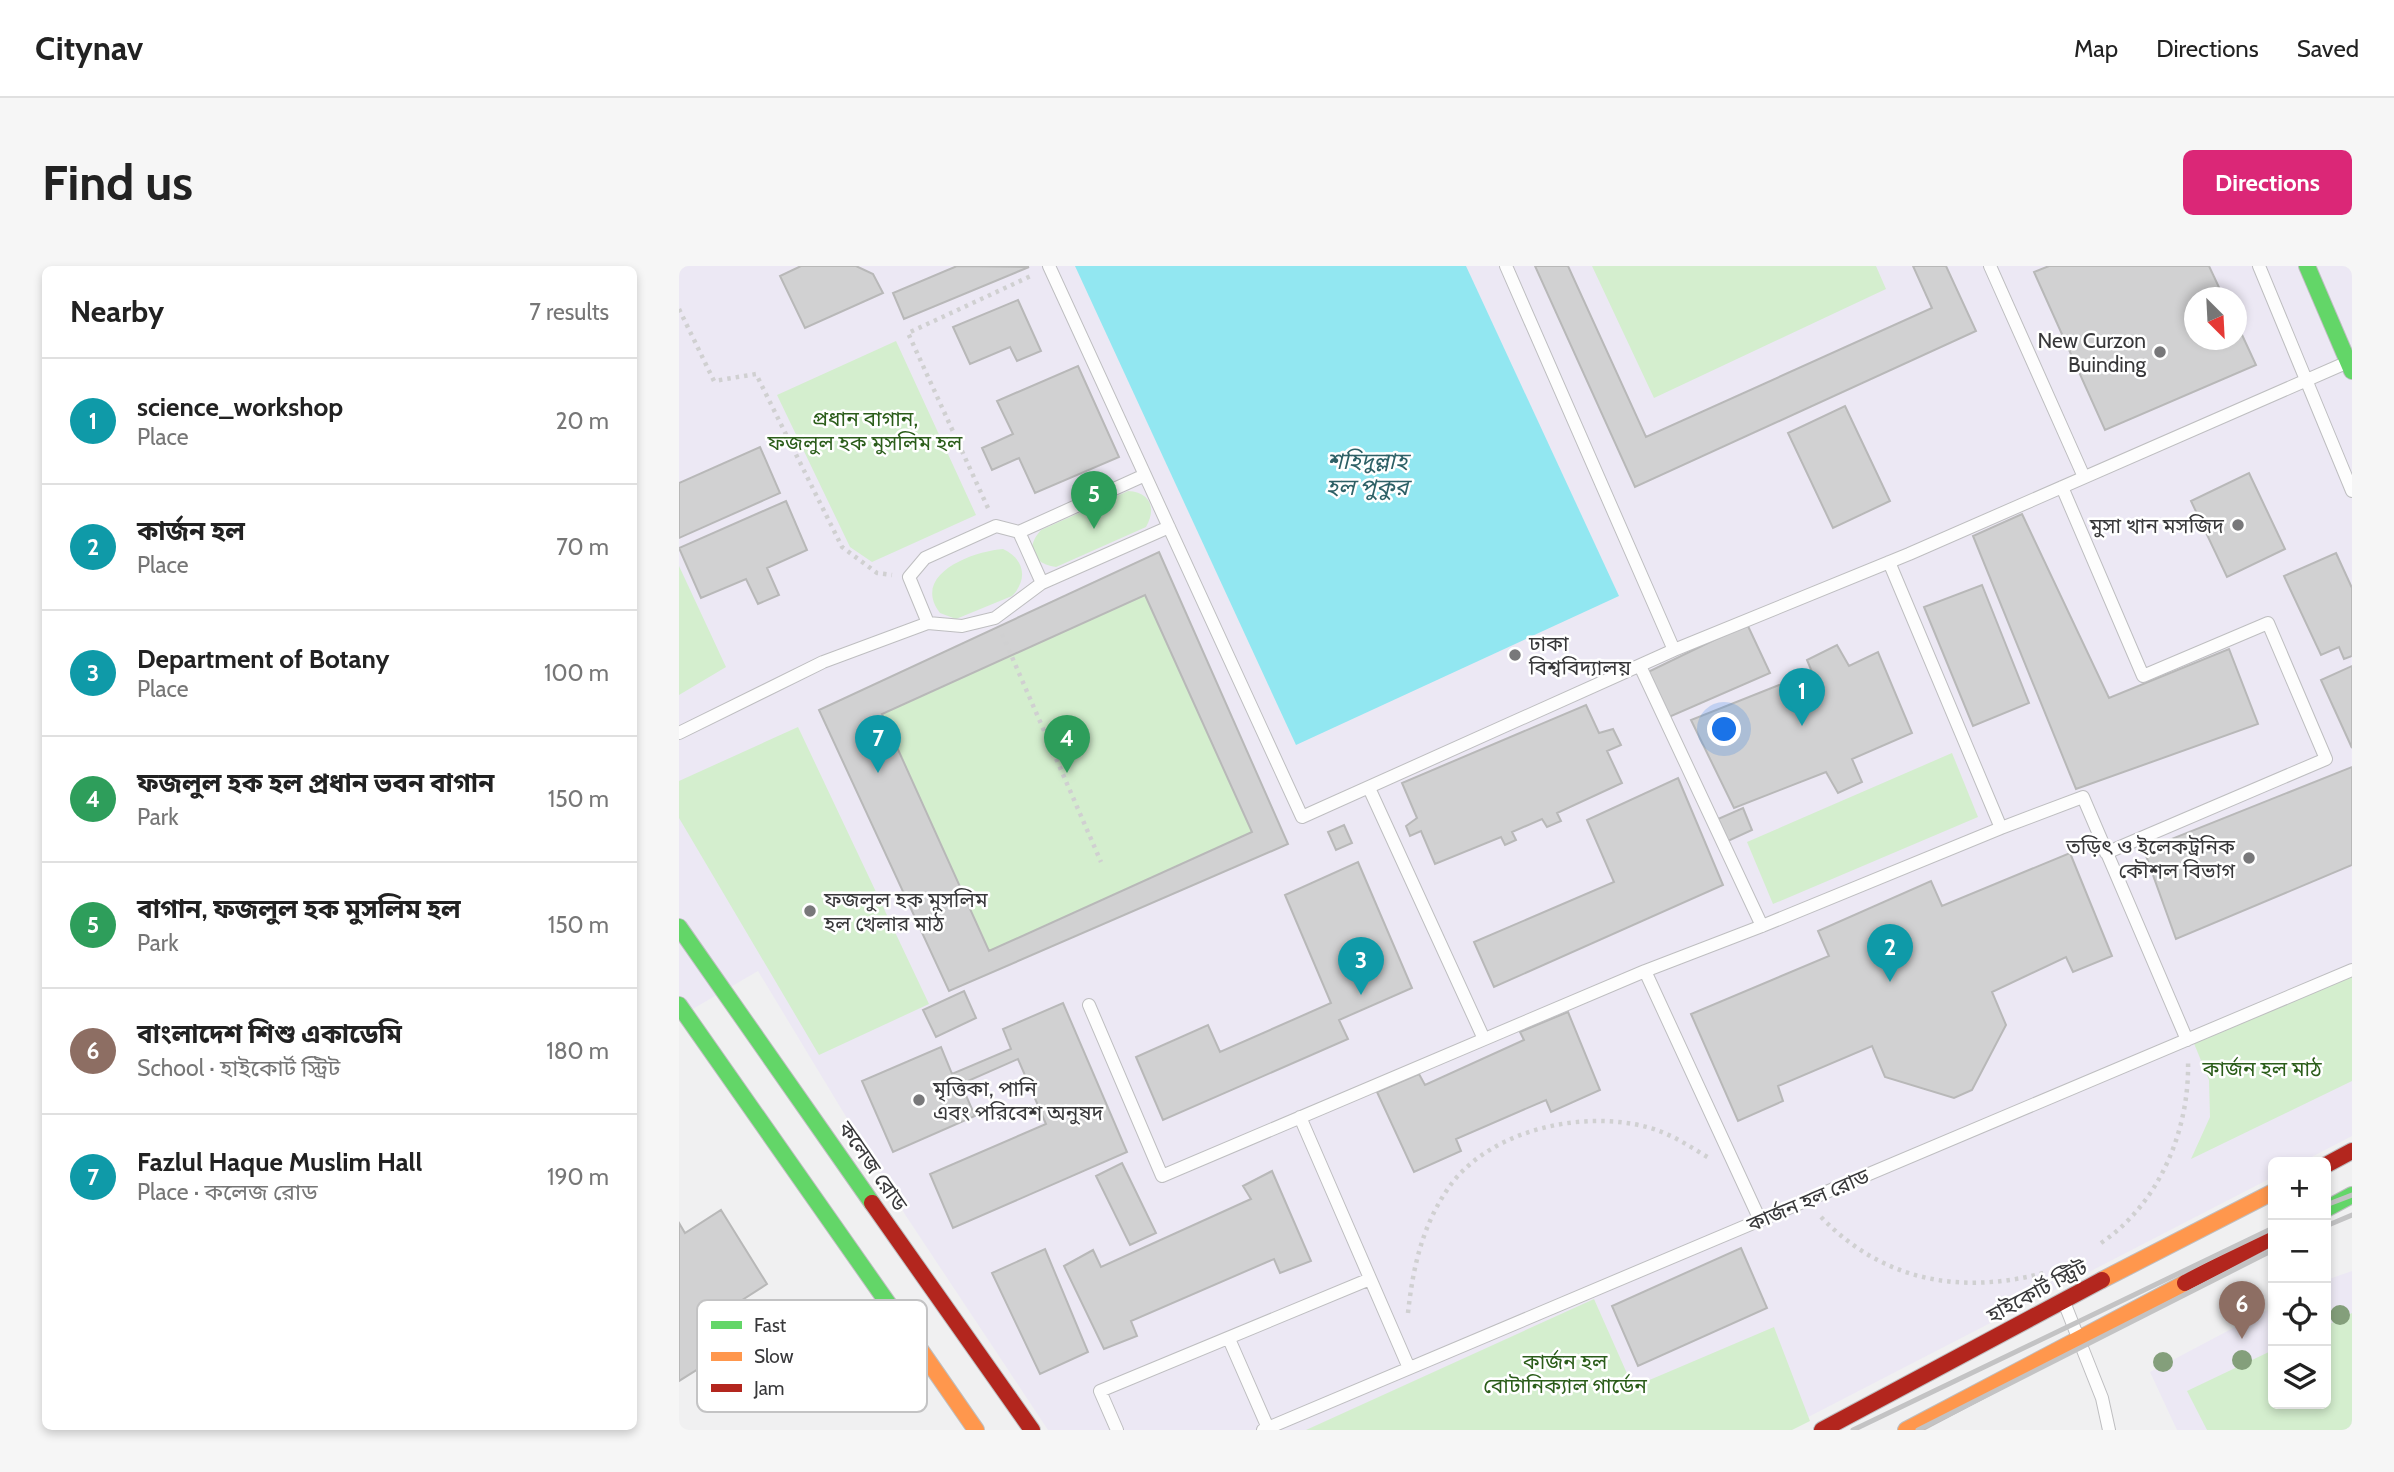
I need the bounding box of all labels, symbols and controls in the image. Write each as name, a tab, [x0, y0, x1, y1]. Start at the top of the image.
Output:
text: Citynav	[35, 28, 143, 68]
text: Map	[2074, 34, 2118, 63]
text: Directions	[2156, 34, 2259, 63]
text: Saved	[2297, 34, 2359, 63]
button: Directions	[2183, 150, 2352, 215]
text: Find us	[42, 153, 193, 212]
north arrow	[2184, 287, 2247, 350]
text: Nearby	[70, 293, 164, 330]
text: 7 results	[529, 298, 609, 326]
place label: New Curzon Buinding	[2038, 328, 2147, 377]
marker: New Curzon Buinding	[2152, 344, 2168, 360]
text: science_workshop	[137, 391, 343, 423]
park label: প্রধান বাগান, ফজলুল হক মুসলিম হল	[767, 406, 963, 455]
text: 1	[89, 407, 97, 435]
text: 20 m	[556, 407, 609, 435]
text: Place	[137, 423, 189, 451]
water label: শহিদুল্লাহ হল পুকুর	[1326, 447, 1413, 501]
pin: 5	[1071, 471, 1117, 529]
place label: মুসা খান মসজিদ	[2089, 513, 2224, 538]
text: কার্জন হল	[137, 515, 245, 547]
marker: মুসা খান মসজিদ	[2230, 517, 2246, 533]
text: 2	[87, 533, 99, 561]
text: 70 m	[556, 533, 609, 561]
text: Place	[137, 551, 189, 579]
place label: ঢাকা বিশ্ববিদ্যালয়	[1528, 631, 1632, 680]
text: Department of Botany	[137, 643, 389, 675]
marker: ঢাকা বিশ্ববিদ্যালয়	[1507, 647, 1523, 663]
text: 3	[87, 659, 99, 687]
text: 100 m	[544, 659, 609, 687]
pin: 1	[1779, 668, 1825, 726]
text: Place	[137, 675, 189, 703]
your location	[1707, 712, 1741, 746]
pin: 7	[855, 715, 901, 773]
pin: 4	[1044, 715, 1090, 773]
text: ফজলুল হক হল প্রধান ভবন বাগান	[137, 767, 494, 799]
text: 4	[86, 785, 100, 813]
text: 150 m	[548, 785, 609, 813]
text: Park	[137, 803, 178, 831]
place label: তড়িৎ ও ইলেকট্রনিক কৌশল বিভাগ	[2065, 834, 2236, 883]
marker: তড়িৎ ও ইলেকট্রনিক কৌশল বিভাগ	[2241, 850, 2257, 866]
place label: ফজলুল হক মুসলিম হল খেলার মাঠ	[823, 887, 989, 936]
text: বাগান, ফজলুল হক মুসলিম হল	[137, 893, 461, 925]
marker: ফজলুল হক মুসলিম হল খেলার মাঠ	[802, 903, 818, 919]
text: 5	[87, 911, 99, 939]
text: 150 m	[548, 911, 609, 939]
pin: 2	[1867, 924, 1913, 982]
text: Park	[137, 929, 178, 957]
pin: 3	[1338, 937, 1384, 995]
text: বাংলাদেশ শিশু একাডেমি	[137, 1018, 402, 1050]
text: 6	[87, 1037, 99, 1065]
text: 180 m	[546, 1037, 609, 1065]
text: School · হাইকোর্ট স্ট্রিট	[137, 1054, 340, 1082]
park label: কার্জন হল মাঠ	[2201, 1056, 2322, 1081]
place label: মৃত্তিকা, পানি এবং পরিবেশ অনুষদ	[932, 1076, 1104, 1125]
marker: মৃত্তিকা, পানি এবং পরিবেশ অনুষদ	[911, 1092, 927, 1108]
street label: কলেজ রোড	[833, 1116, 913, 1216]
text: Fazlul Haque Muslim Hall	[137, 1146, 422, 1178]
map controls	[2268, 1157, 2331, 1409]
button: +	[2268, 1157, 2331, 1220]
text: 7	[87, 1163, 99, 1191]
text: 190 m	[547, 1163, 609, 1191]
street label: কার্জন হল রোড	[1742, 1163, 1874, 1237]
text: Place · কলেজ রোড	[137, 1178, 318, 1206]
button: −	[2268, 1220, 2331, 1283]
street label: হাইকোর্ট স্ট্রিট	[1982, 1254, 2092, 1328]
pin: 6	[2219, 1281, 2265, 1339]
button: locate	[2268, 1283, 2331, 1346]
legend	[697, 1300, 927, 1412]
text: Fast	[754, 1314, 787, 1337]
text: Slow	[754, 1345, 794, 1368]
button: layers	[2268, 1346, 2331, 1409]
park label: কার্জন হল বোটানিক্যাল গার্ডেন	[1483, 1349, 1647, 1398]
text: Jam	[753, 1377, 784, 1400]

